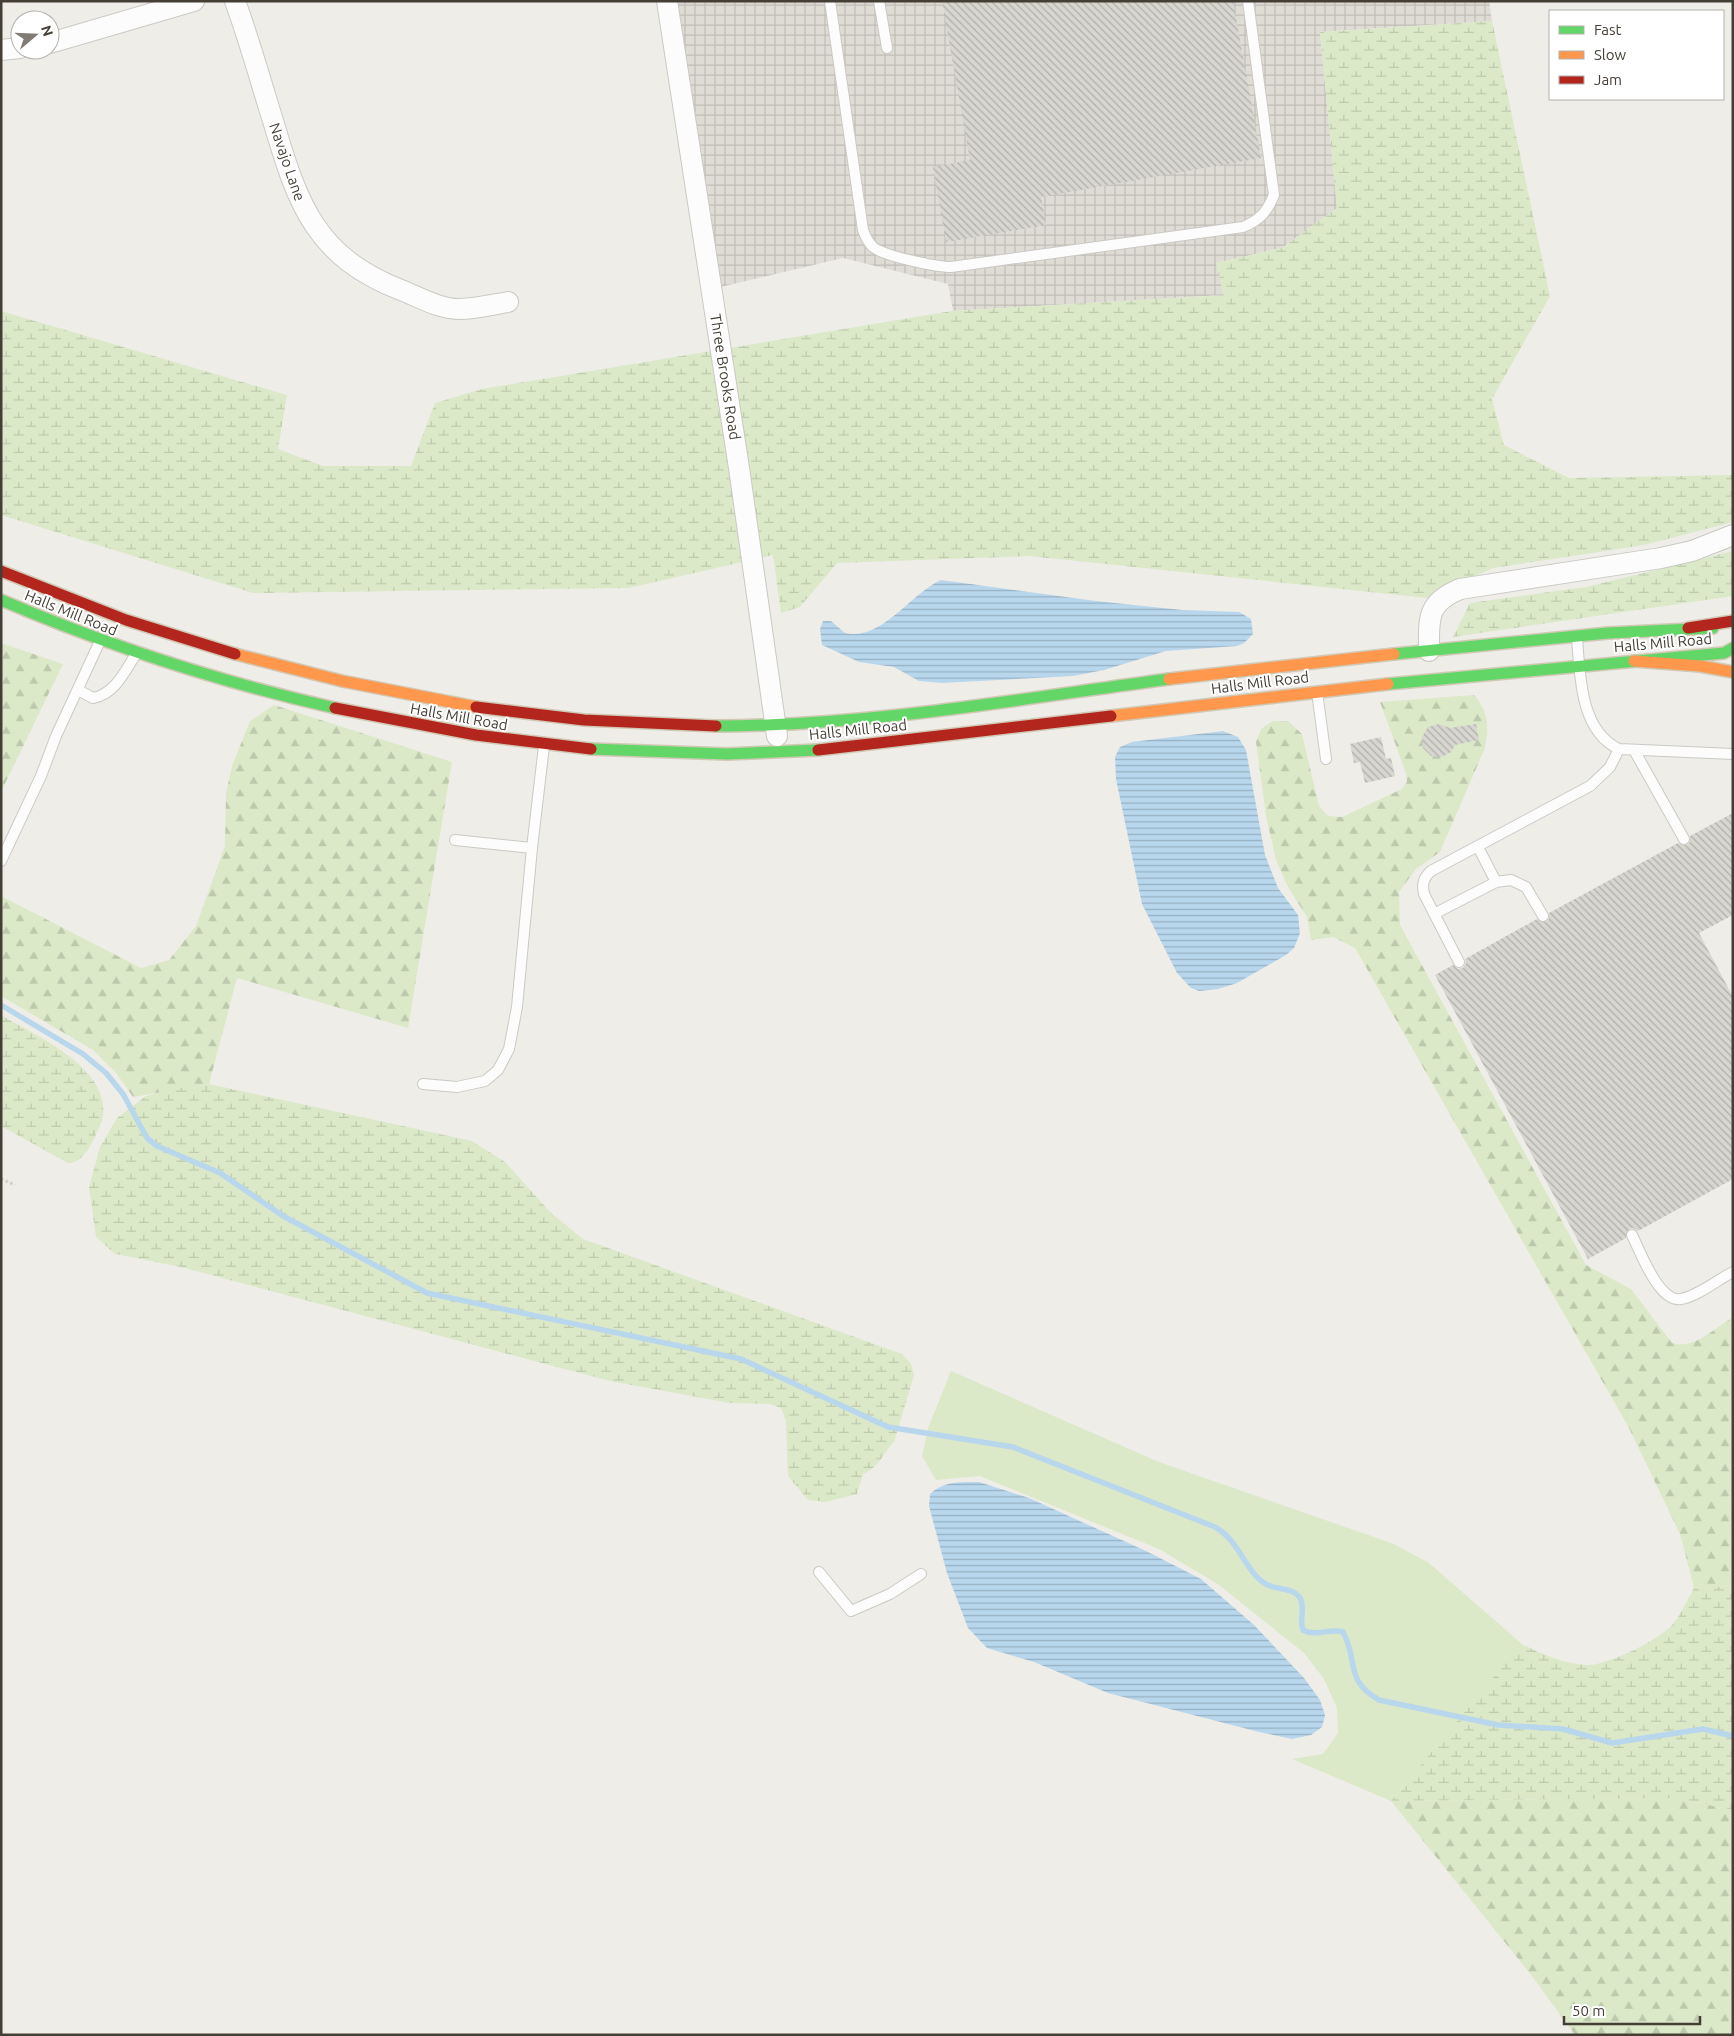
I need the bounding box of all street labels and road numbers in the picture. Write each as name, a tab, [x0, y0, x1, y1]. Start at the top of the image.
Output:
street label: Navajo Lane	[266, 121, 309, 203]
street label: Three Brooks Road	[707, 313, 744, 441]
street label: Halls Mill Road	[22, 586, 120, 639]
street label: Halls Mill Road	[1613, 630, 1713, 655]
street label: Halls Mill Road	[1210, 668, 1310, 697]
street label: Halls Mill Road	[409, 700, 509, 733]
street label: Halls Mill Road	[808, 716, 908, 743]

